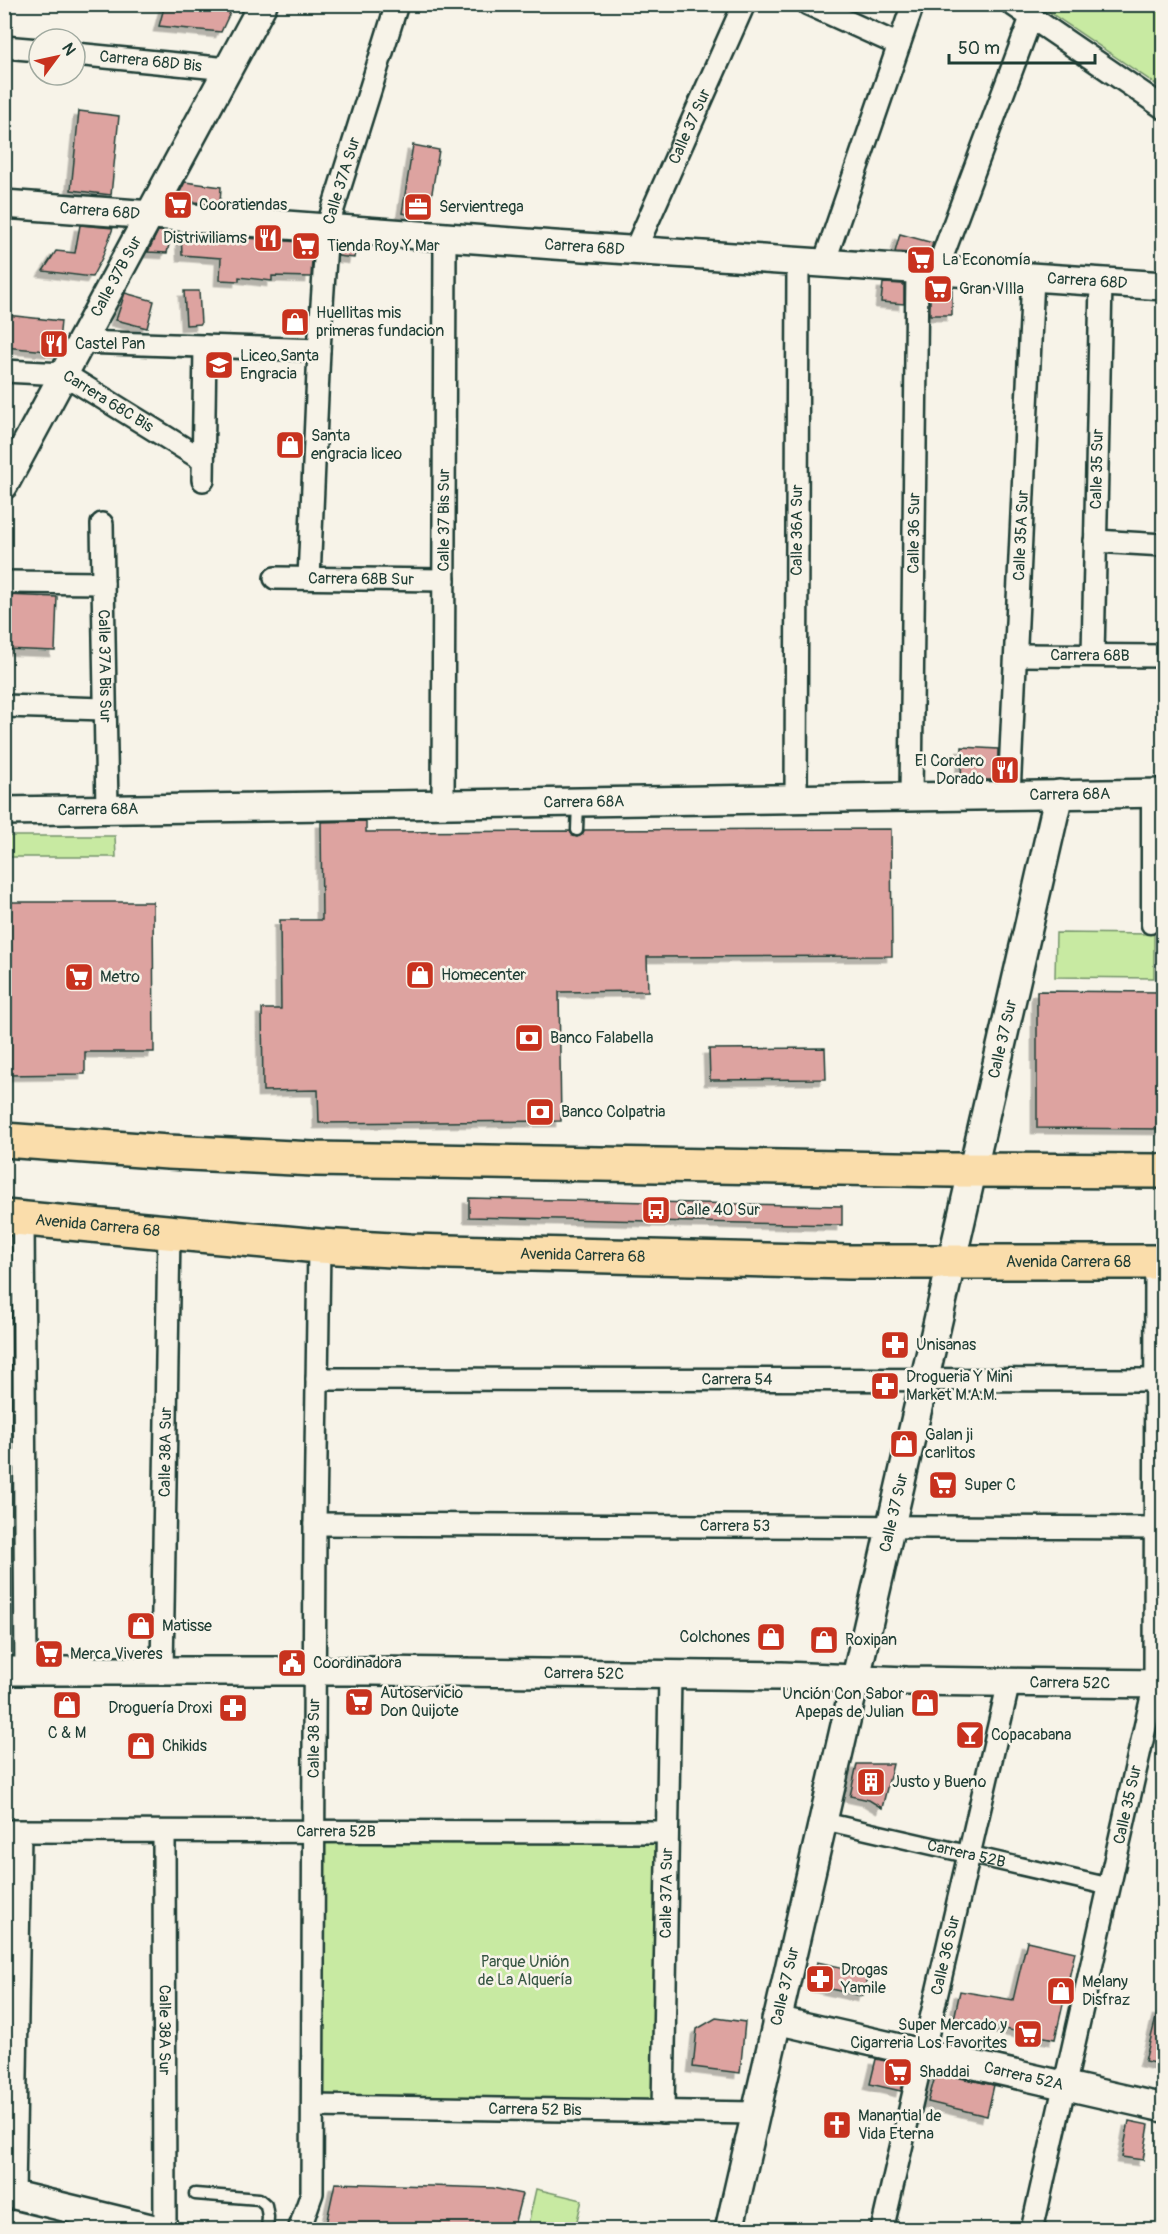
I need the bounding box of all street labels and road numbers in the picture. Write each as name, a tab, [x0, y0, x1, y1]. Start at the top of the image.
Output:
street label: Carrera 68D Bis	[98, 46, 203, 76]
street label: Calle 37 Sur	[664, 86, 715, 167]
street label: Calle 37A Sur	[319, 134, 365, 227]
street label: Carrera 68D	[59, 198, 141, 224]
street label: Calle 37B Sur	[86, 232, 146, 320]
street label: Carrera 68D	[544, 234, 625, 260]
street label: Carrera 68D	[1046, 268, 1128, 294]
street label: Carrera 68C Bis	[59, 366, 157, 437]
street label: Calle 35 Sur	[1086, 428, 1108, 510]
street label: Calle 37 Bis Sur	[434, 468, 454, 571]
street label: Calle 36A Sur	[787, 484, 807, 576]
street label: Calle 35A Sur	[1009, 489, 1033, 581]
street label: Calle 36 Sur	[904, 492, 924, 574]
street label: Carrera 68B Sur	[308, 568, 414, 590]
street label: Calle 37A Bis Sur	[93, 609, 115, 723]
street label: Carrera 68B	[1050, 645, 1130, 666]
street label: Carrera 68A	[1029, 784, 1110, 805]
street label: Carrera 68A	[543, 791, 624, 813]
street label: Carrera 68A	[57, 799, 139, 820]
street label: Calle 37 Sur	[984, 997, 1021, 1080]
street label: Avenida Carrera 68	[34, 1210, 161, 1241]
street label: Avenida Carrera 68	[520, 1244, 645, 1267]
street label: Avenida Carrera 68	[1006, 1252, 1131, 1272]
street label: Carrera 54	[702, 1369, 772, 1390]
street label: Calle 38A Sur	[155, 1406, 176, 1497]
street label: Calle 37 Sur	[875, 1471, 913, 1554]
street label: Carrera 53	[700, 1516, 770, 1536]
street label: Carrera 52C	[544, 1663, 624, 1684]
street label: Carrera 52C	[1029, 1672, 1110, 1693]
street label: Calle 38 Sur	[304, 1698, 324, 1778]
street label: Calle 35 Sur	[1109, 1763, 1146, 1846]
street label: Carrera 52B	[296, 1821, 376, 1842]
street label: Carrera 52B	[925, 1835, 1007, 1872]
street label: Calle 37A Sur	[656, 1847, 677, 1939]
street label: Calle 36 Sur	[927, 1913, 965, 1997]
street label: Calle 37 Sur	[766, 1945, 804, 2028]
street label: Calle 38A Sur	[154, 1985, 175, 2075]
street label: Carrera 52A	[982, 2057, 1065, 2095]
street label: Carrera 52 Bis	[488, 2099, 582, 2120]

